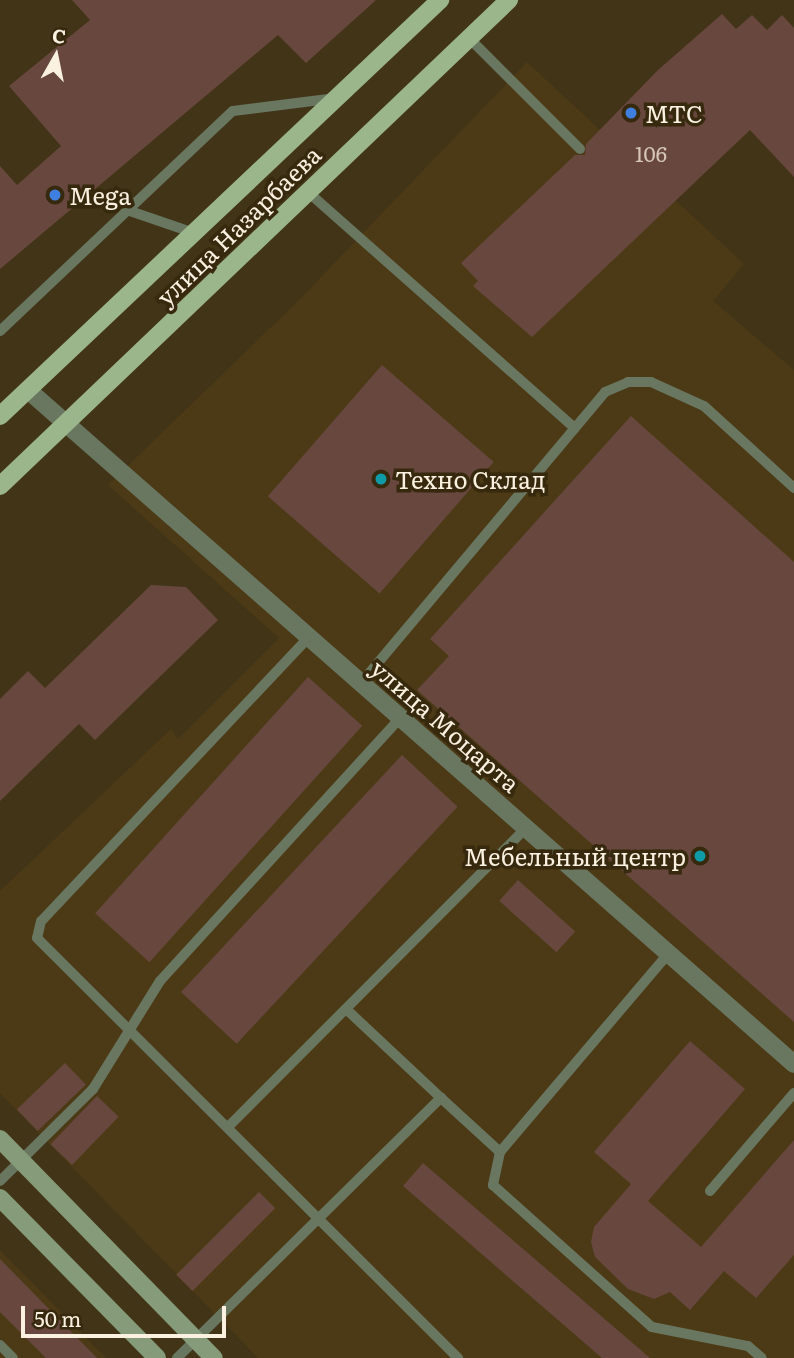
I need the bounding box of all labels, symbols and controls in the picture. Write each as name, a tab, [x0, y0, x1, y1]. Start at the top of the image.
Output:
text: С	[50, 20, 68, 50]
north arrow	[21, 21, 91, 91]
place label: МТС	[645, 99, 703, 127]
marker: МТС	[623, 105, 639, 121]
street label: улица Назарбаева	[150, 139, 326, 311]
house number: 106	[635, 140, 667, 166]
place label: Mega	[69, 181, 131, 209]
marker: Mega	[47, 187, 63, 203]
place label: Техно Склад	[395, 465, 546, 493]
marker: Техно Склад	[373, 471, 389, 487]
street label: улица Моцарта	[366, 653, 526, 797]
place label: Мебельный центр	[464, 842, 686, 870]
marker: Мебельный центр	[692, 848, 708, 864]
scale bar	[24, 1292, 229, 1336]
text: 50 m	[34, 1302, 81, 1333]

